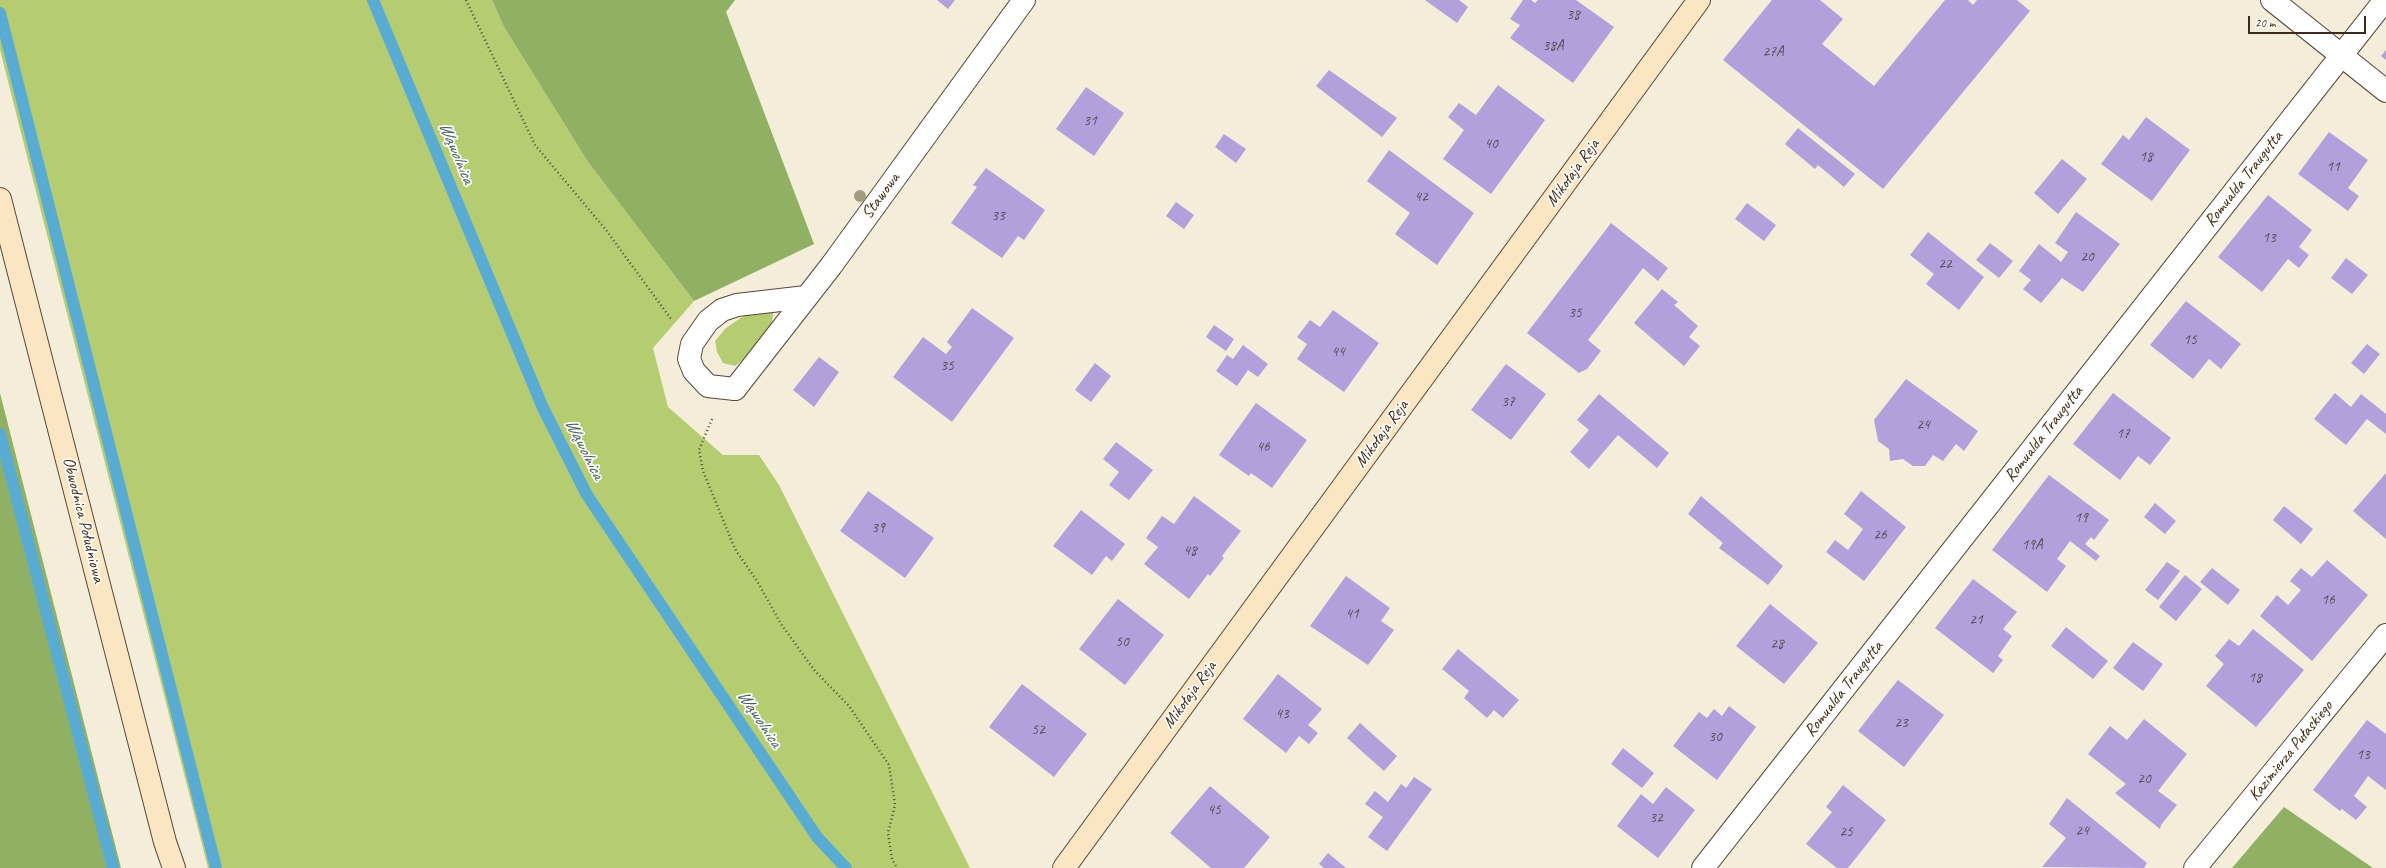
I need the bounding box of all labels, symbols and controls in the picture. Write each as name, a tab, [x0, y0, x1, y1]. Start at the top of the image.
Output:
house number: 38	[1566, 6, 1580, 24]
scale bar	[2250, 8, 2368, 34]
text: 20 m	[2255, 15, 2275, 31]
house number: 38A	[1542, 37, 1564, 55]
house number: 27A	[1762, 43, 1784, 61]
house number: 31	[1083, 112, 1097, 130]
water label: Wąwolnica	[433, 119, 479, 187]
street label: Romualda Traugutta	[2200, 127, 2288, 231]
house number: 40	[1484, 135, 1498, 153]
street label: Mikołaja Reja	[1542, 135, 1604, 211]
house number: 18	[2139, 148, 2153, 166]
house number: 11	[2326, 158, 2340, 176]
street label: Stawowa	[857, 169, 905, 223]
house number: 42	[1414, 188, 1428, 206]
house number: 33	[991, 207, 1005, 225]
house number: 13	[2262, 229, 2276, 247]
house number: 20	[2080, 248, 2094, 266]
house number: 22	[1938, 255, 1952, 273]
house number: 35	[1568, 304, 1582, 322]
house number: 15	[2183, 331, 2197, 349]
house number: 44	[1331, 343, 1345, 361]
house number: 35	[940, 357, 954, 375]
street label: Romualda Traugutta	[2000, 382, 2088, 486]
house number: 37	[1501, 393, 1515, 411]
street label: Mikołaja Reja	[1351, 396, 1413, 472]
water label: Wąwolnica	[560, 415, 608, 483]
house number: 24	[1916, 416, 1930, 434]
house number: 17	[2116, 425, 2130, 443]
house number: 46	[1256, 438, 1270, 456]
street label: Obwodnica Południowa	[58, 455, 108, 585]
house number: 19	[2074, 509, 2088, 527]
house number: 39	[871, 519, 885, 537]
house number: 26	[1873, 526, 1887, 544]
house number: 19A	[2021, 536, 2043, 554]
house number: 48	[1183, 542, 1197, 560]
house number: 16	[2321, 591, 2335, 609]
house number: 41	[1345, 605, 1359, 623]
house number: 21	[1969, 611, 1983, 629]
house number: 50	[1115, 633, 1129, 651]
house number: 28	[1770, 635, 1784, 653]
street label: Romualda Traugutta	[1800, 637, 1888, 741]
street label: Mikołaja Reja	[1159, 657, 1221, 733]
house number: 18	[2248, 669, 2262, 687]
water label: Wąwolnica	[732, 686, 786, 752]
street label: Kazimierza Pułaskiego	[2244, 697, 2338, 805]
house number: 43	[1275, 705, 1289, 723]
house number: 23	[1894, 714, 1908, 732]
house number: 52	[1031, 721, 1045, 739]
house number: 30	[1708, 728, 1722, 746]
house number: 13	[2356, 746, 2370, 764]
house number: 20	[2137, 770, 2151, 788]
house number: 45	[1207, 801, 1221, 819]
house number: 32	[1649, 809, 1663, 827]
house number: 24	[2075, 822, 2089, 840]
house number: 25	[1839, 823, 1853, 841]

